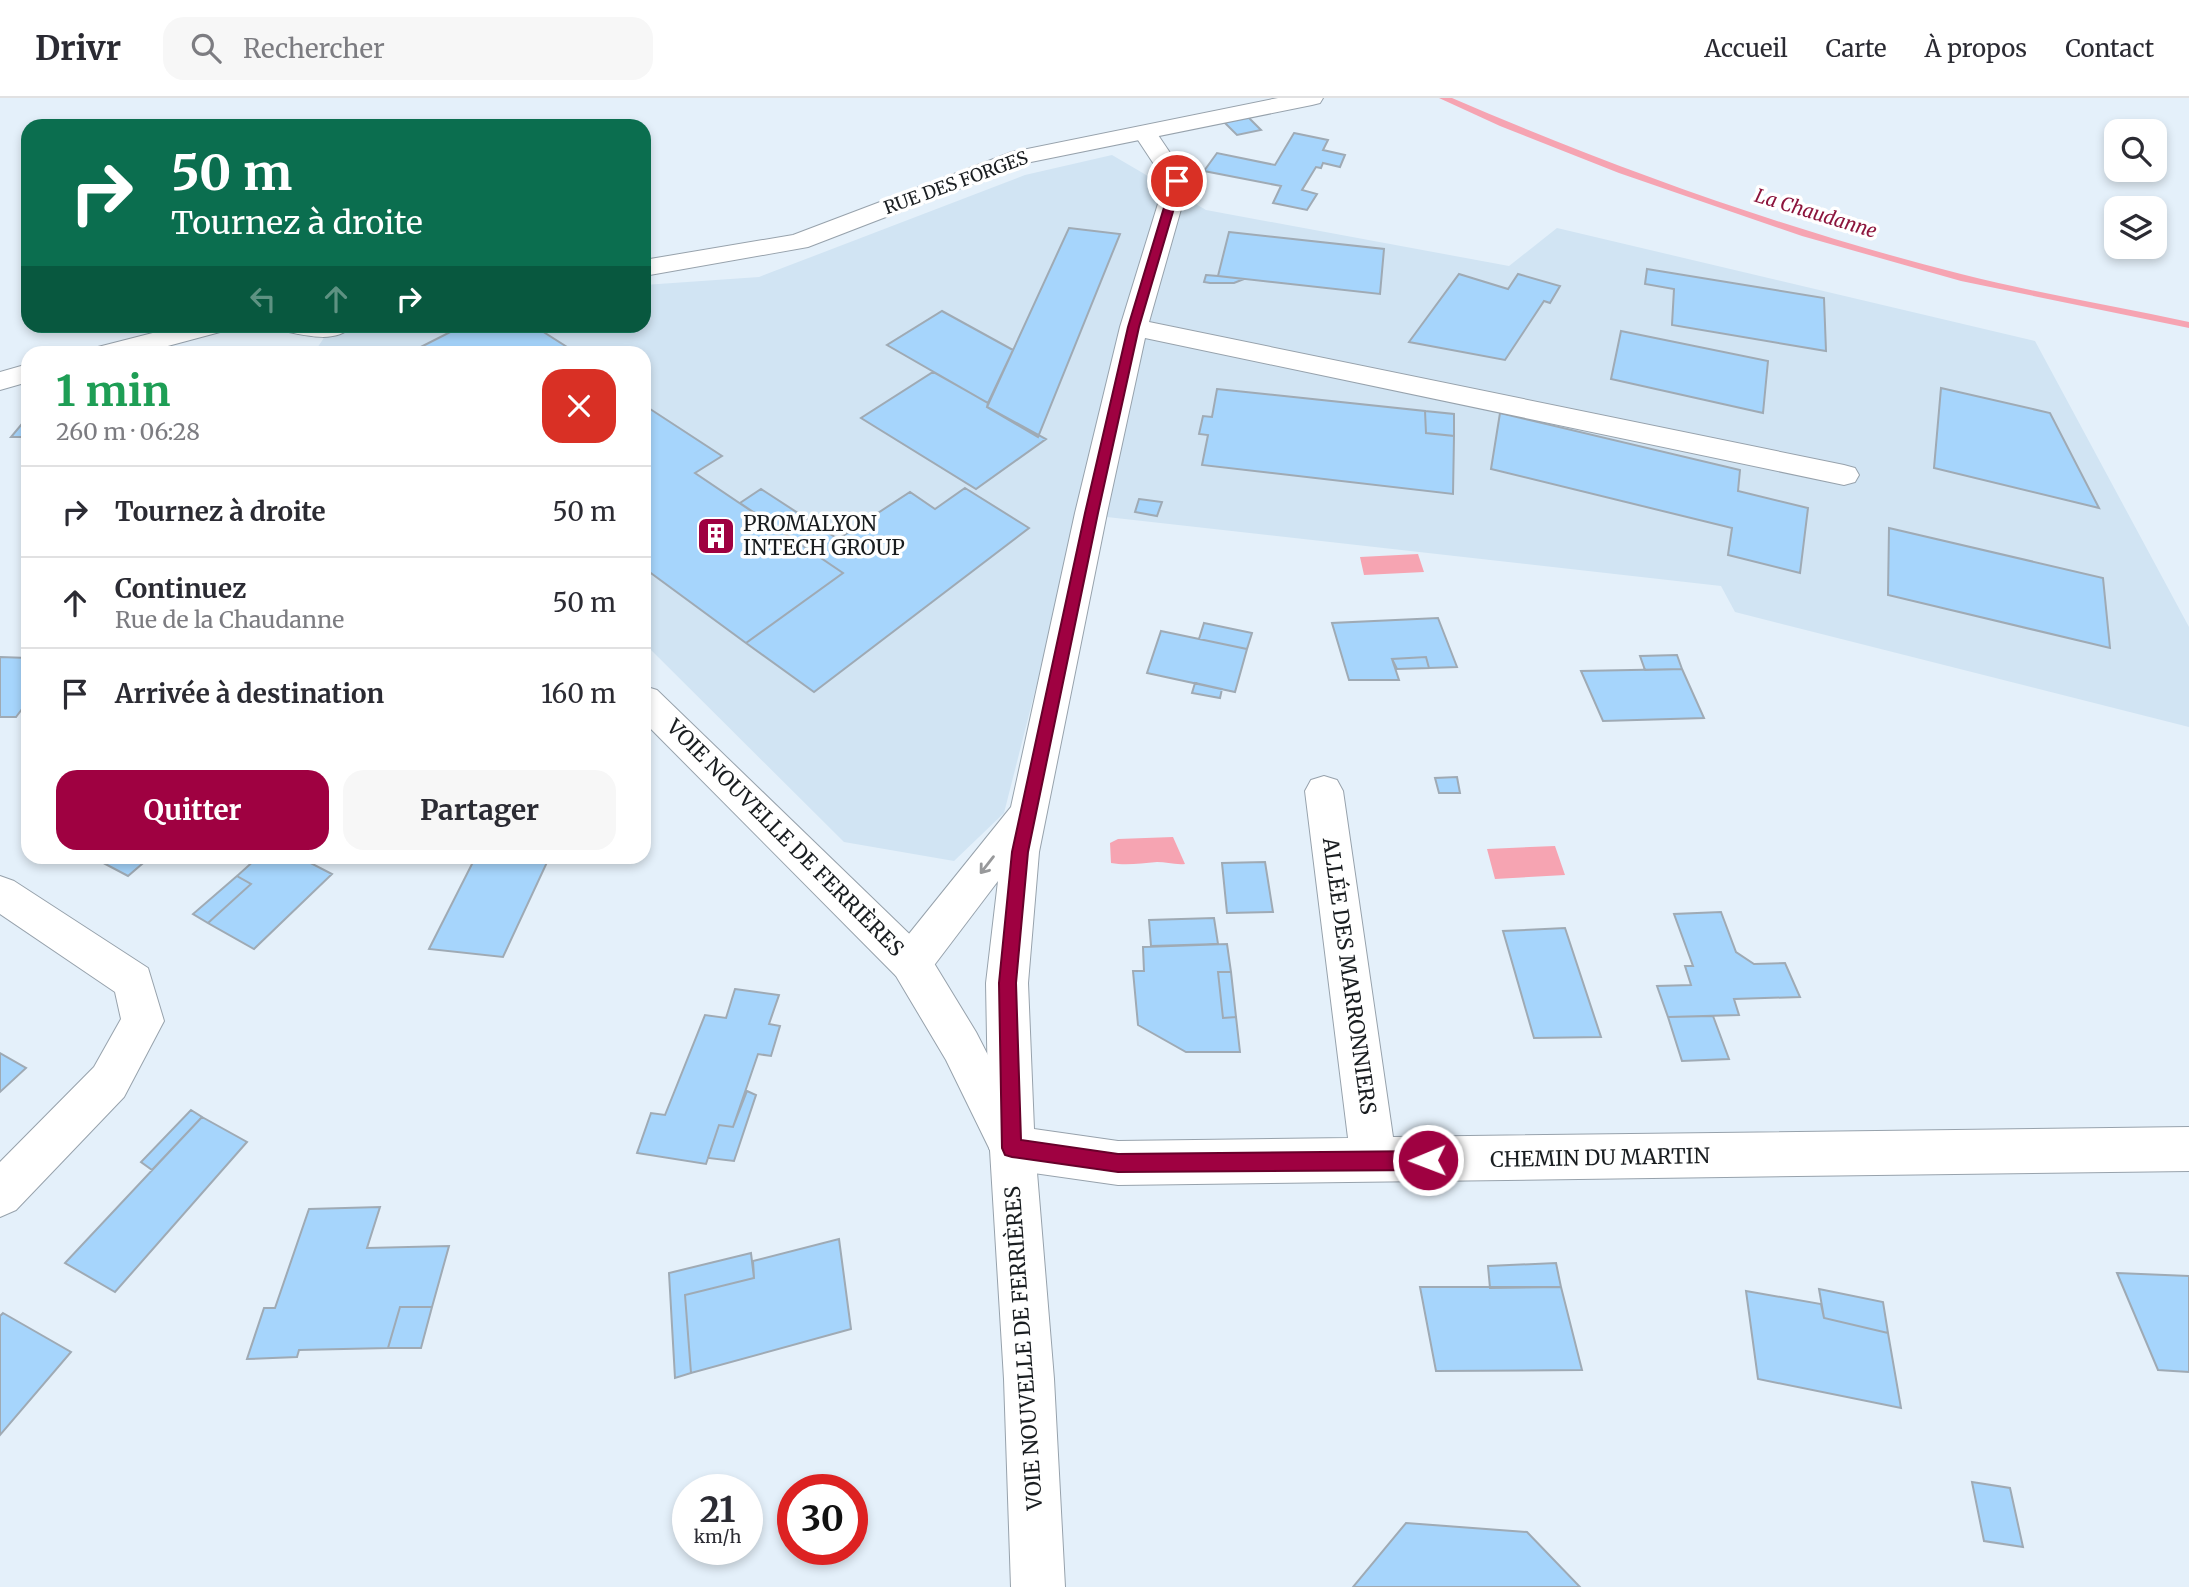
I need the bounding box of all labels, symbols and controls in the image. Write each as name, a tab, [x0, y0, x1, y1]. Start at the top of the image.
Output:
search box	[163, 17, 653, 80]
text: Drivr	[35, 28, 121, 69]
icon: search	[187, 29, 225, 67]
text: Rechercher	[243, 32, 385, 65]
text: Accueil	[1704, 33, 1788, 64]
text: Carte	[1826, 33, 1887, 64]
text: À propos	[1925, 33, 2027, 64]
text: Contact	[2065, 33, 2154, 64]
map controls	[2104, 119, 2167, 259]
button: search	[2104, 119, 2167, 182]
text: 50 m	[171, 142, 292, 203]
street label: RUE DES FORGES	[881, 146, 1031, 219]
icon: right	[56, 147, 147, 238]
pin	[1147, 151, 1207, 211]
icon: arrive	[1158, 162, 1196, 200]
water label: La Chaudanne	[1752, 183, 1880, 243]
button: layers	[2104, 196, 2167, 259]
text: Tournez à droite	[171, 203, 423, 243]
icon: left	[244, 280, 282, 318]
icon: ahead	[317, 280, 355, 318]
icon: right	[390, 280, 428, 318]
text: 1 min	[56, 365, 170, 417]
button: close	[542, 369, 616, 443]
text: 260 m · 06:28	[56, 417, 200, 446]
icon: right	[56, 493, 94, 531]
text: Tournez à droite	[115, 495, 326, 528]
text: 50 m	[552, 495, 616, 528]
place label: PROMALYON INTECH GROUP	[743, 510, 905, 561]
building icon: PROMALYON INTECH GROUP	[695, 515, 737, 557]
text: Continuez	[115, 572, 246, 605]
icon: ahead	[56, 584, 94, 622]
text: 50 m	[552, 586, 616, 619]
text: Rue de la Chaudanne	[115, 605, 344, 634]
icon: arrive	[56, 675, 94, 713]
text: Arrivée à destination	[115, 677, 384, 710]
text: 160 m	[541, 677, 616, 710]
street label: VOIE NOUVELLE DE FERRIÈRES	[660, 712, 910, 962]
button: Quitter	[56, 770, 329, 850]
button: Partager	[343, 770, 616, 850]
street label: ALLÉE DES MARRONNIERS	[1317, 835, 1383, 1116]
one-way arrow	[980, 855, 995, 874]
position arrow	[1391, 1123, 1465, 1197]
street label: CHEMIN DU MARTIN	[1490, 1142, 1710, 1173]
street label: VOIE NOUVELLE DE FERRIÈRES	[998, 1185, 1048, 1512]
speed limit sign: 30	[777, 1474, 868, 1565]
text: 21	[700, 1488, 735, 1532]
text: km/h	[694, 1525, 741, 1548]

